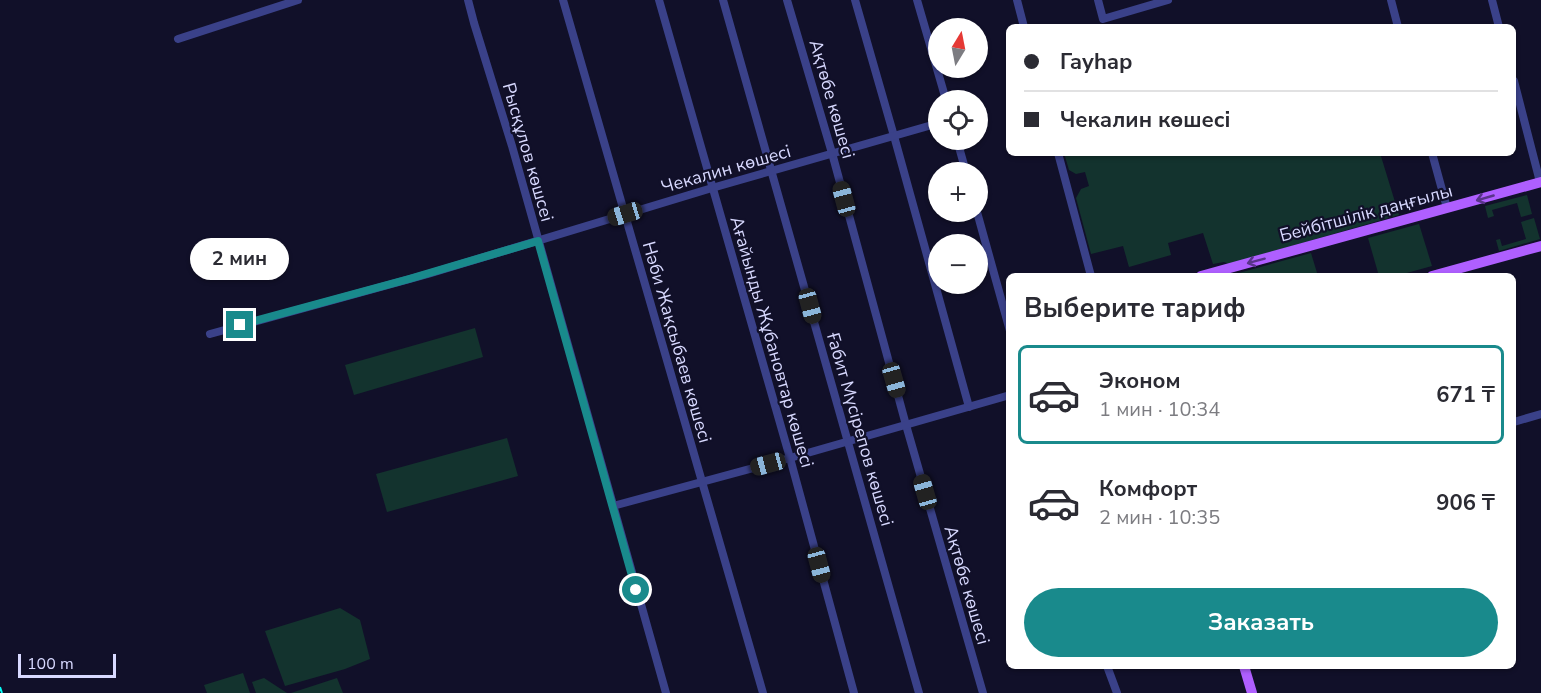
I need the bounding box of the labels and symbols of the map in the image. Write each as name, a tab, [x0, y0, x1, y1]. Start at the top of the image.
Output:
north arrow	[928, 18, 988, 78]
street label: Ақтөбе көшесі	[804, 37, 860, 161]
street label: Рысқұлов көшсеі	[497, 80, 559, 224]
street label: Чекалин көшесі	[658, 139, 794, 199]
street label: Бейбітшілік даңғылы	[1277, 178, 1455, 248]
car	[831, 179, 857, 219]
one-way arrow	[1476, 192, 1495, 204]
car	[605, 200, 645, 228]
street label: Ағайынды Жұбановтар көшесі	[725, 214, 819, 470]
callout: 2 мин	[190, 238, 290, 280]
street label: Нәби Жақсыбаев көшесі	[637, 238, 717, 446]
one-way arrow	[1247, 255, 1266, 267]
car	[797, 286, 823, 326]
route end	[226, 311, 253, 338]
street label: Ғабит Мүсірепов көшесі	[821, 329, 899, 529]
car	[880, 360, 908, 400]
car	[748, 451, 788, 477]
car	[911, 472, 939, 512]
street label: Ақтөбе көшесі	[939, 523, 995, 647]
car	[806, 545, 832, 585]
route start	[622, 576, 649, 603]
scale bar	[18, 651, 116, 678]

